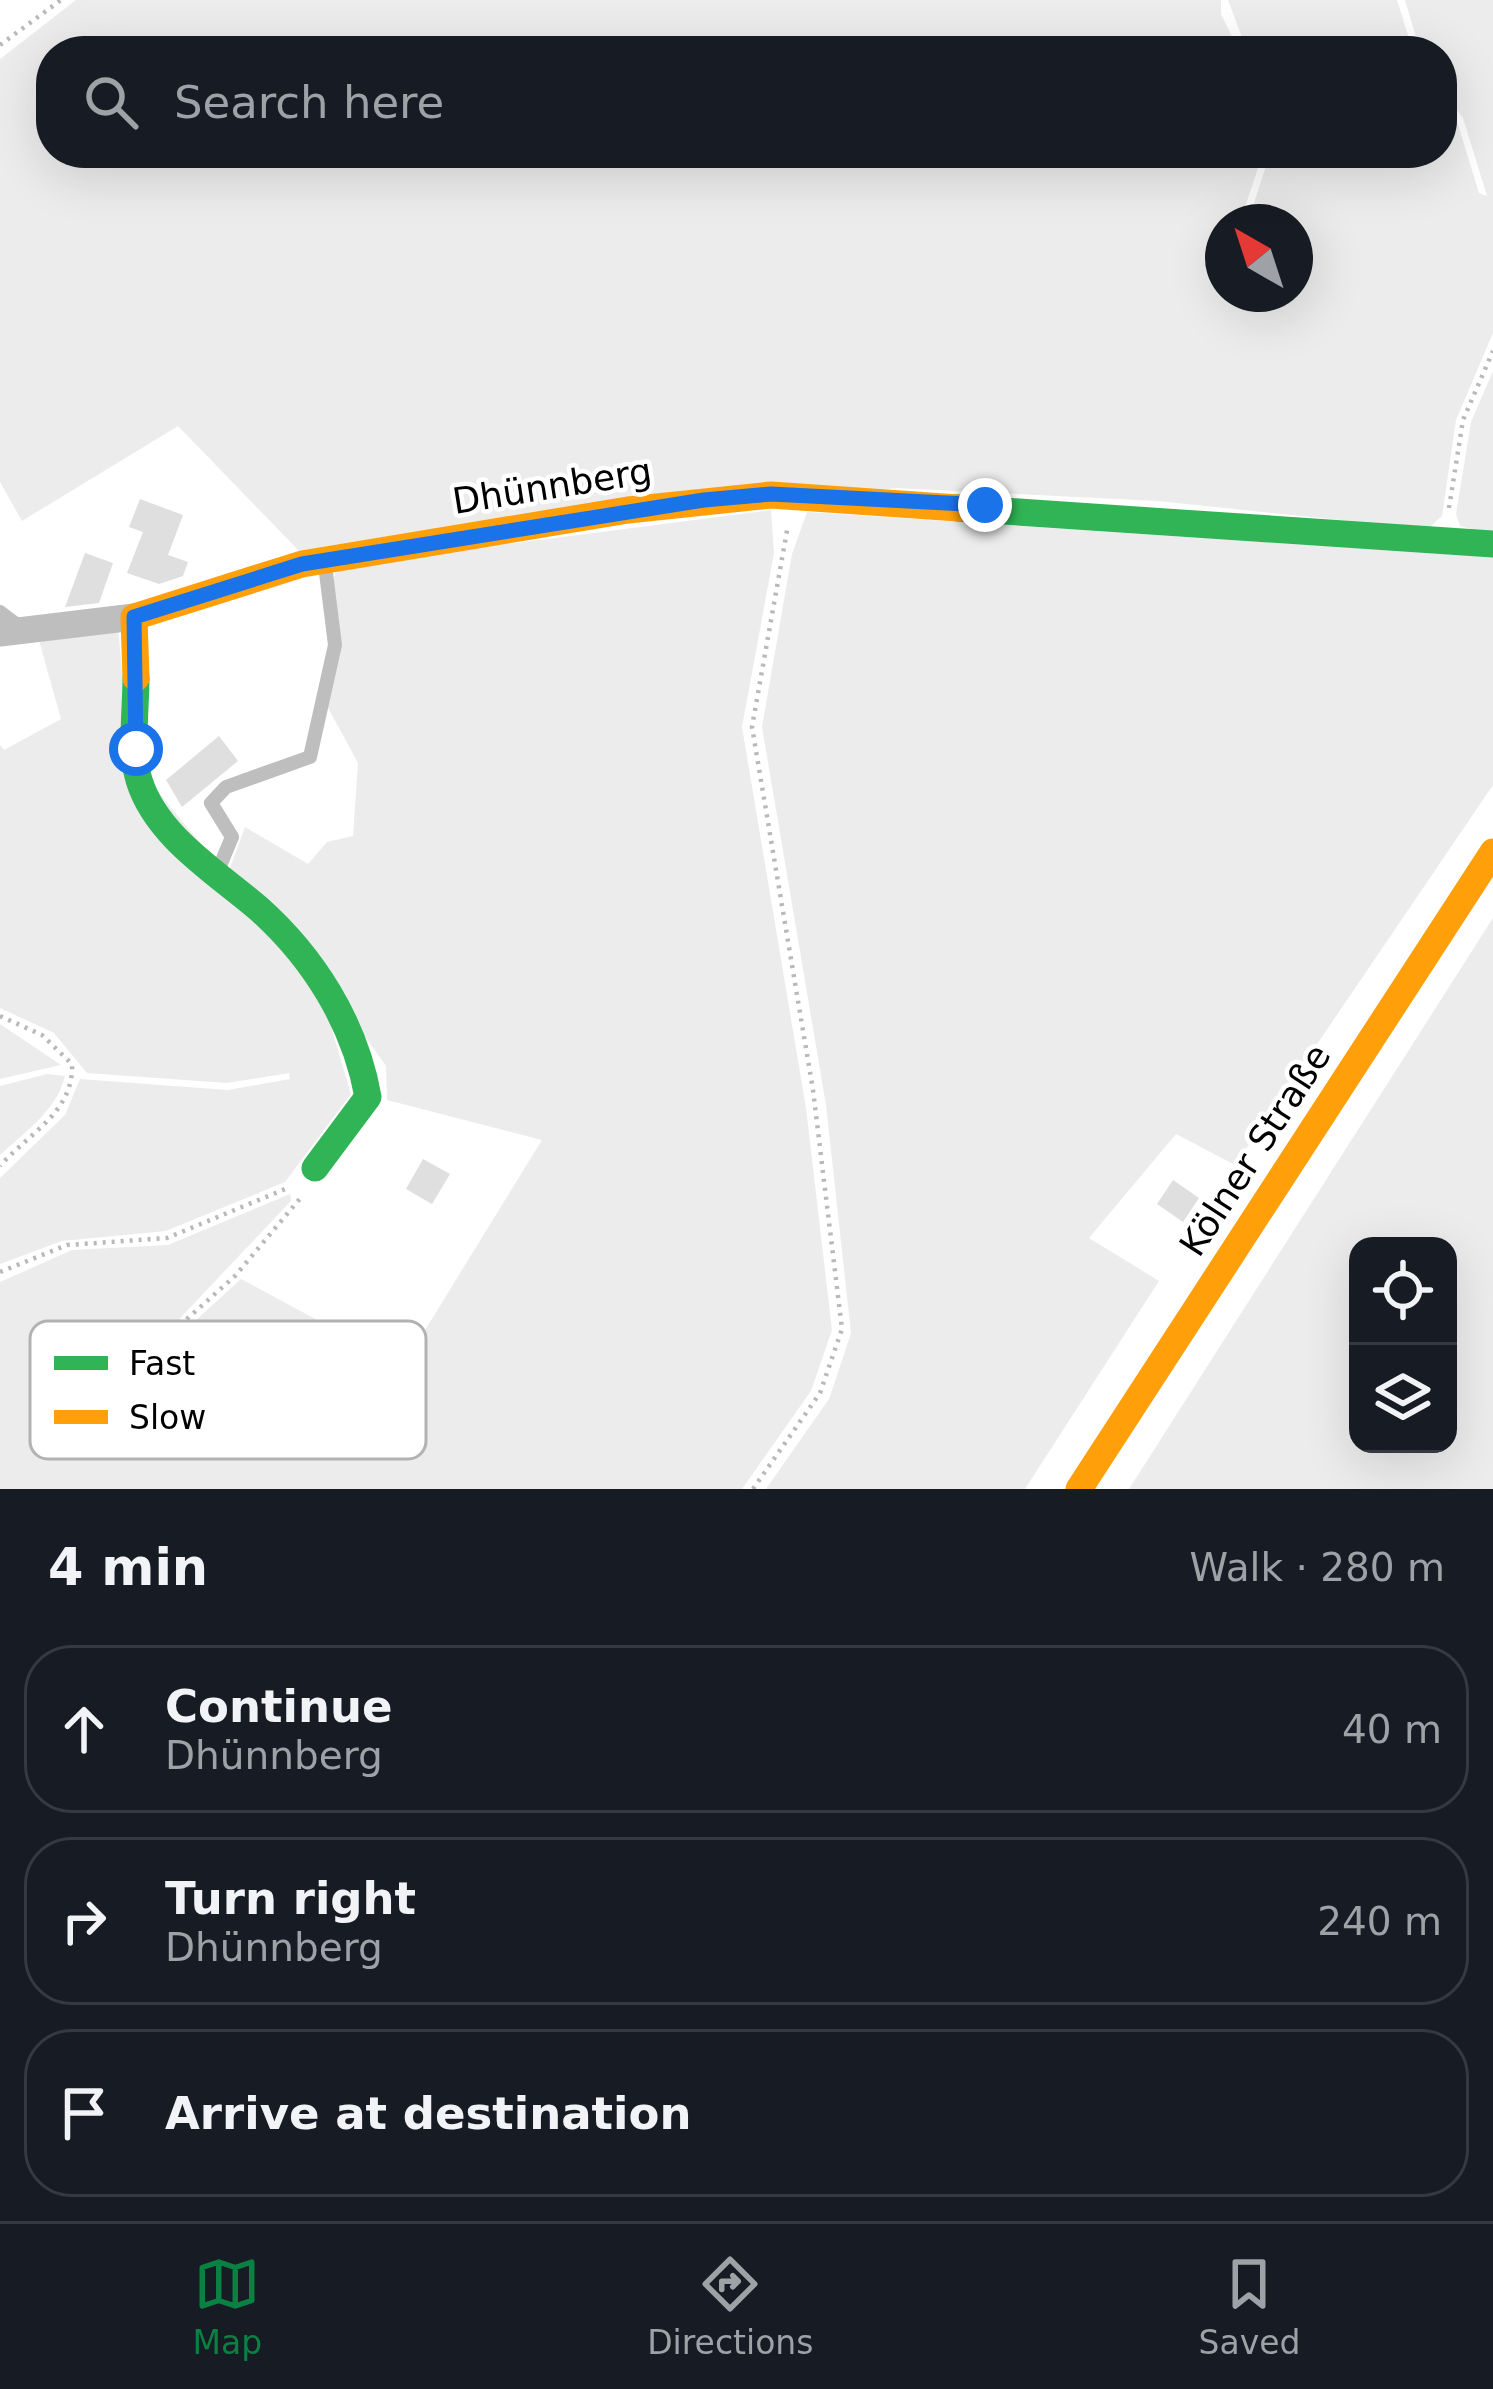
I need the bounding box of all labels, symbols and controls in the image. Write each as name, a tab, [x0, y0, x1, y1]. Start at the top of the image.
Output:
search box	[36, 36, 1457, 168]
icon: search	[78, 69, 144, 135]
text: Search here	[174, 76, 444, 129]
north arrow	[1205, 204, 1313, 312]
street label: Dhünnberg	[450, 450, 654, 522]
route end	[958, 478, 1012, 532]
route start	[109, 722, 163, 776]
street label: Kölner Straße	[1171, 1037, 1339, 1263]
map controls	[1349, 1237, 1457, 1453]
button: locate	[1349, 1237, 1457, 1345]
legend	[30, 1321, 426, 1459]
text: Fast	[129, 1344, 195, 1383]
button: layers	[1349, 1345, 1457, 1453]
text: Slow	[129, 1398, 206, 1437]
text: 4 min	[48, 1538, 208, 1597]
text: Walk · 280 m	[1190, 1545, 1445, 1590]
text: Continue	[165, 1680, 393, 1733]
icon: ahead	[51, 1696, 117, 1762]
text: 40 m	[1342, 1707, 1442, 1752]
text: Dhünnberg	[165, 1733, 383, 1778]
text: Turn right	[165, 1872, 416, 1925]
icon: right	[51, 1888, 117, 1954]
text: 240 m	[1317, 1899, 1442, 1944]
text: Dhünnberg	[165, 1925, 383, 1970]
icon: arrive	[51, 2080, 117, 2146]
text: Arrive at destination	[165, 2087, 691, 2140]
tab: Map	[193, 2251, 262, 2362]
tab: Directions	[647, 2251, 813, 2362]
tab: Saved	[1199, 2251, 1300, 2362]

